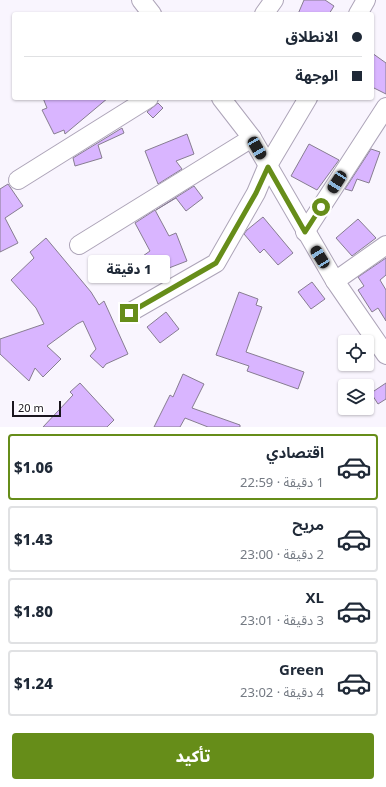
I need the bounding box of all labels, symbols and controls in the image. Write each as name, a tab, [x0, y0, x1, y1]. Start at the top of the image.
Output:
text: الانطلاق	[286, 26, 338, 46]
text: الوجهة	[295, 65, 338, 85]
car	[246, 135, 268, 161]
car	[325, 169, 349, 195]
route start	[312, 198, 330, 216]
car	[309, 244, 331, 270]
callout: 1 دقيقة	[88, 255, 170, 283]
text: 1 دقيقة	[107, 260, 151, 278]
route end	[120, 304, 138, 322]
map controls	[338, 335, 374, 415]
button: locate	[338, 335, 374, 371]
button: layers	[338, 379, 374, 415]
scale bar	[12, 399, 61, 418]
text: 20 m	[18, 400, 44, 415]
text: اقتصادي	[266, 442, 324, 462]
icon: car	[336, 449, 372, 485]
text: $1.06	[14, 457, 53, 477]
text: 1 دقيقة · 22:59	[240, 473, 324, 491]
text: مريح	[292, 514, 324, 534]
icon: car	[336, 521, 372, 557]
text: $1.43	[14, 529, 53, 549]
text: 2 دقيقة · 23:00	[240, 545, 324, 563]
text: XL	[306, 587, 324, 607]
icon: car	[336, 593, 372, 629]
text: $1.80	[14, 601, 53, 621]
text: 3 دقيقة · 23:01	[240, 611, 324, 629]
text: Green	[279, 659, 324, 679]
icon: car	[336, 665, 372, 701]
text: $1.24	[14, 673, 53, 693]
text: 4 دقيقة · 23:02	[240, 683, 324, 701]
button: تأكيد	[12, 733, 374, 779]

